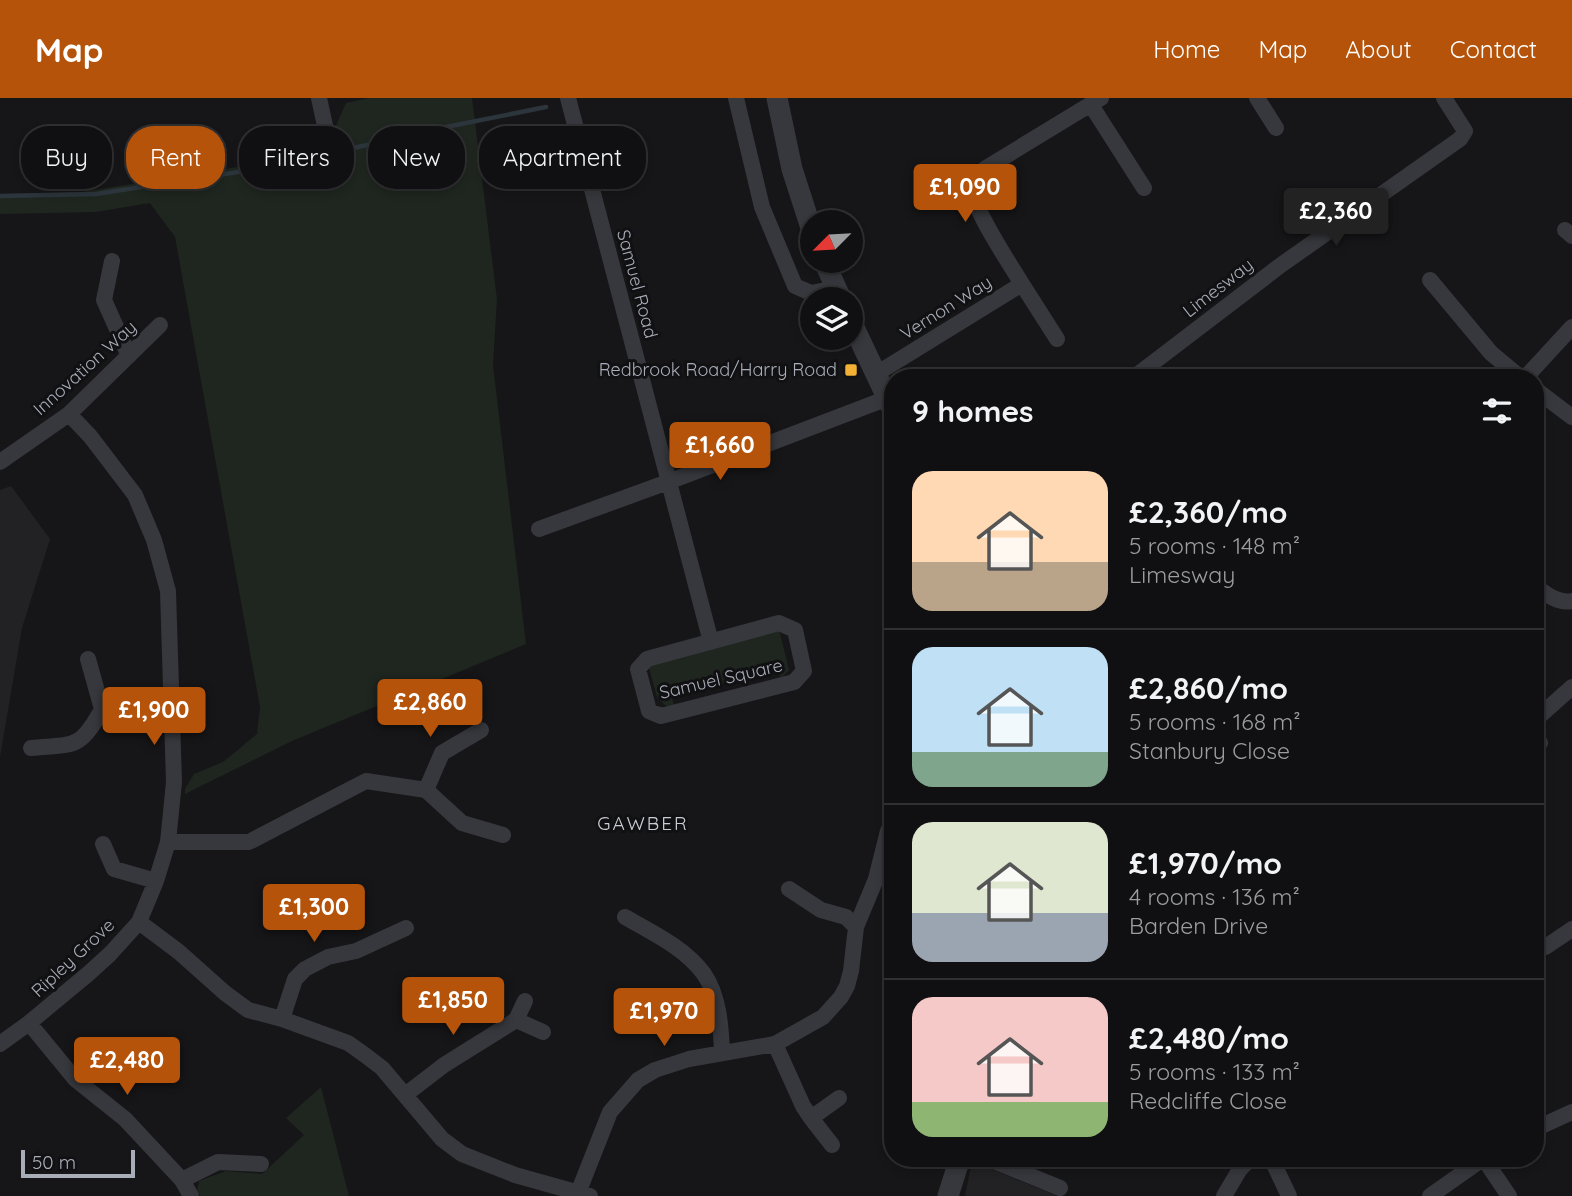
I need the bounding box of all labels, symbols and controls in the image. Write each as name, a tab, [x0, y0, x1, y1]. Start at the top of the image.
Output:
text: Map	[35, 29, 103, 70]
text: Home	[1153, 34, 1220, 64]
text: Map	[1258, 34, 1307, 64]
text: About	[1345, 34, 1412, 64]
text: Contact	[1450, 34, 1537, 64]
chip: Buy	[21, 126, 112, 189]
chip: Rent	[126, 126, 225, 189]
chip: Filters	[239, 126, 354, 189]
chip: New	[368, 126, 465, 189]
chip: Apartment	[479, 126, 646, 189]
pin: £1,090	[908, 164, 1022, 224]
text: £1,090	[930, 172, 1000, 201]
pin: £2,360	[1279, 188, 1393, 248]
text: £2,360	[1300, 196, 1372, 225]
north arrow	[800, 210, 863, 273]
map controls	[800, 210, 863, 350]
street label: Samuel Road	[612, 227, 663, 341]
street label: Limesway	[1178, 253, 1258, 322]
street label: Vernon Way	[896, 270, 996, 345]
button: layers	[800, 287, 863, 350]
street label: Innovation Way	[28, 315, 141, 420]
place label: Redbrook Road/Harry Road	[599, 358, 837, 381]
marker: Redbrook Road/Harry Road	[843, 362, 859, 378]
text: 9 homes	[912, 392, 1034, 430]
icon: filters	[1478, 392, 1516, 430]
pin: £1,660	[663, 422, 777, 482]
text: £1,660	[685, 430, 755, 459]
text: £2,360/mo	[1129, 493, 1288, 531]
icon: home	[968, 499, 1052, 583]
text: 5 rooms · 148 m²	[1129, 531, 1300, 560]
text: Limesway	[1129, 560, 1235, 589]
street label: Samuel Square	[657, 653, 785, 704]
text: £2,860/mo	[1129, 669, 1288, 707]
icon: home	[968, 675, 1052, 759]
pin: £2,860	[373, 680, 487, 739]
text: £2,860	[393, 687, 467, 716]
pin: £1,900	[97, 688, 211, 747]
text: £1,900	[119, 695, 189, 724]
text: 5 rooms · 168 m²	[1129, 707, 1301, 736]
text: Stanbury Close	[1129, 736, 1290, 765]
district label: GAWBER	[597, 811, 689, 835]
text: £1,970/mo	[1129, 844, 1282, 882]
icon: home	[968, 850, 1052, 934]
text: 4 rooms · 136 m²	[1129, 882, 1300, 911]
pin: £1,300	[257, 884, 371, 944]
text: £1,300	[279, 892, 349, 921]
text: Barden Drive	[1129, 911, 1268, 940]
street label: Ripley Grove	[26, 913, 119, 1002]
pin: £1,850	[396, 978, 510, 1037]
text: £1,850	[418, 985, 488, 1014]
pin: £1,970	[607, 988, 721, 1048]
text: £1,970	[630, 996, 698, 1025]
text: £2,480/mo	[1129, 1019, 1289, 1057]
icon: home	[968, 1025, 1052, 1109]
pin: £2,480	[70, 1038, 184, 1097]
text: £2,480	[90, 1045, 164, 1074]
text: 5 rooms · 133 m²	[1129, 1057, 1300, 1086]
text: Redcliffe Close	[1129, 1086, 1287, 1115]
scale bar	[21, 1147, 135, 1179]
text: 50 m	[32, 1150, 76, 1174]

